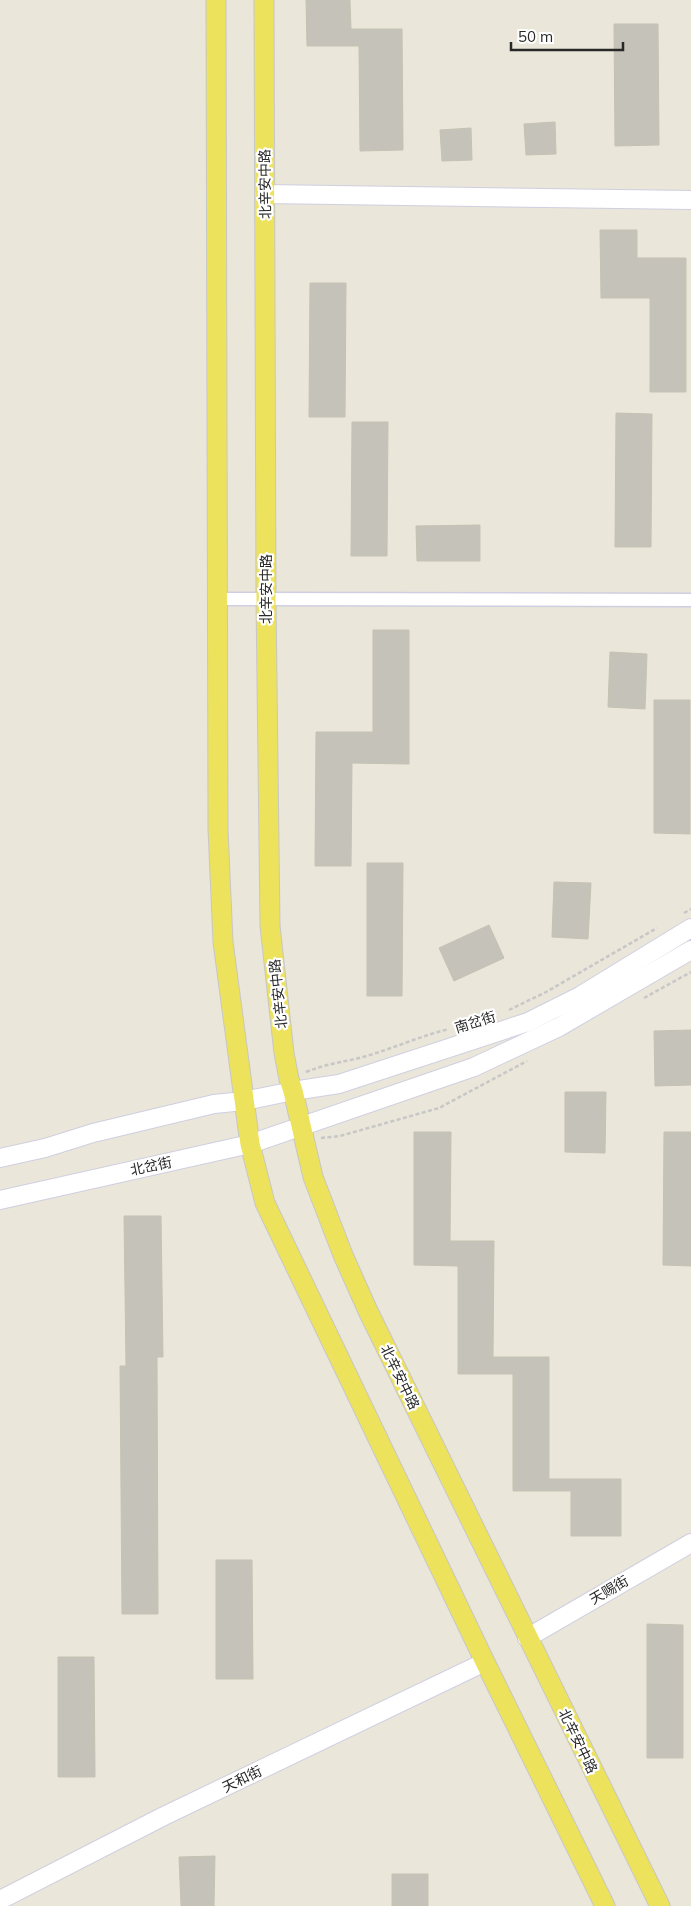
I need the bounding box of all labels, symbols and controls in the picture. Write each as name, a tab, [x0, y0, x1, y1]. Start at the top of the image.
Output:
scale bar	[511, 20, 624, 52]
text: 50 m	[518, 27, 553, 46]
street label: 北辛安中路	[255, 149, 275, 219]
street label: 北辛安中路	[257, 554, 275, 624]
street label: 北辛安中路	[265, 958, 291, 1030]
street label: 南岔街	[452, 1007, 498, 1037]
street label: 北岔街	[129, 1153, 173, 1179]
street label: 北辛安中路	[377, 1342, 423, 1412]
street label: 天赐街	[586, 1572, 632, 1608]
street label: 北辛安中路	[555, 1706, 601, 1776]
street label: 天和街	[219, 1762, 265, 1796]

